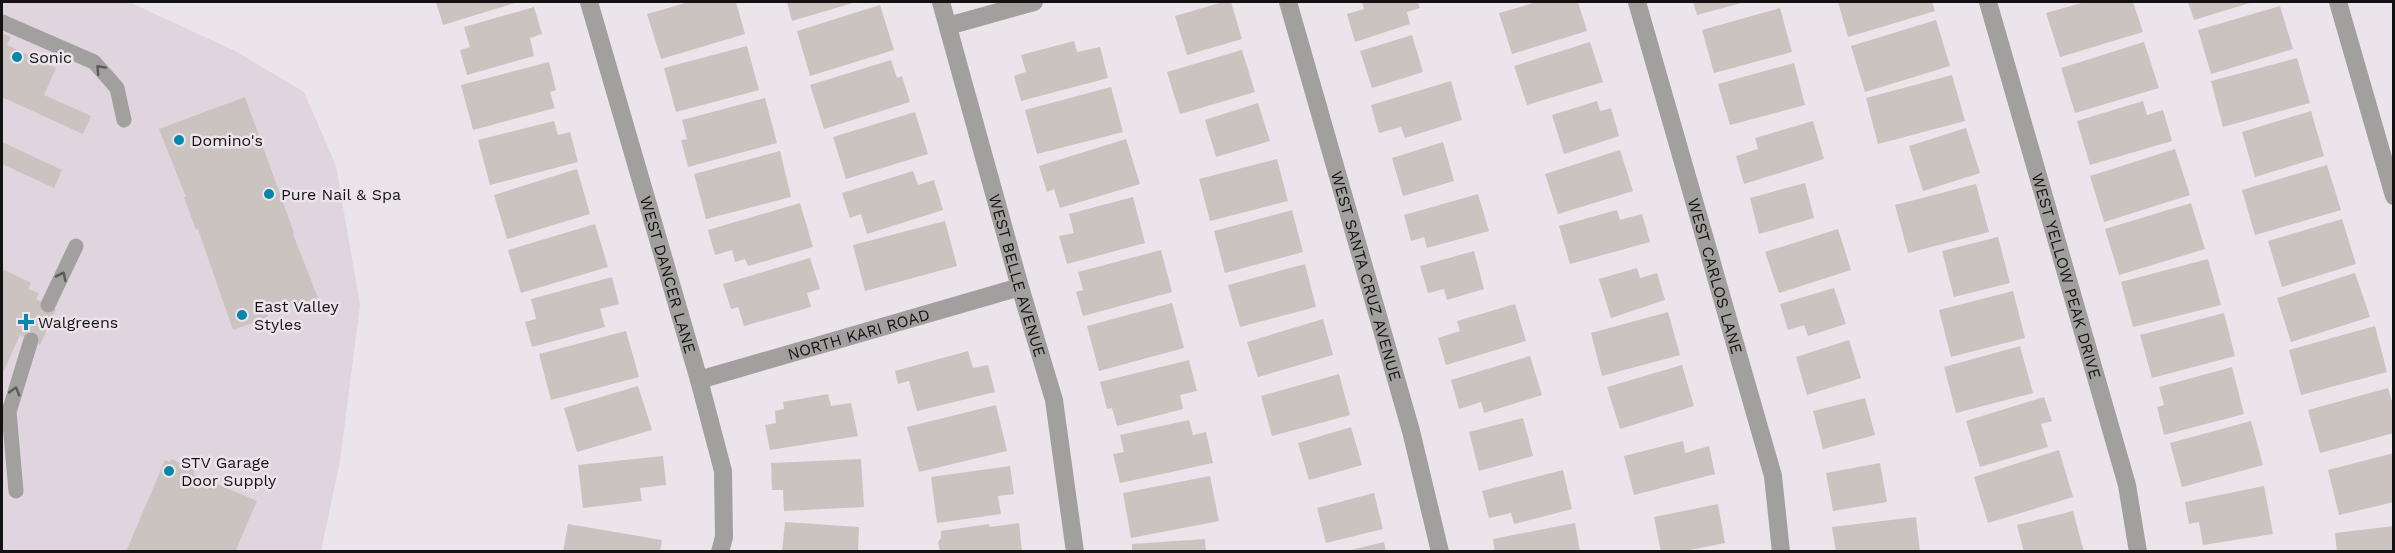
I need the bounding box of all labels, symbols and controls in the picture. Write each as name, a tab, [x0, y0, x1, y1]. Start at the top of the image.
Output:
place label: Sonic	[29, 48, 72, 67]
marker: Sonic	[10, 50, 24, 64]
one-way arrow	[96, 65, 107, 75]
place label: Domino's	[191, 131, 263, 150]
marker: Domino's	[172, 133, 186, 147]
street label: WEST SANTA CRUZ AVENUE	[1327, 169, 1406, 383]
street label: WEST YELLOW PEAK DRIVE	[2028, 171, 2105, 381]
place label: Pure Nail & Spa	[281, 185, 401, 204]
marker: Pure Nail & Spa	[262, 187, 276, 201]
street label: WEST BELLE AVENUE	[985, 192, 1050, 359]
street label: WEST DANCER LANE	[636, 194, 700, 356]
street label: WEST CARLOS LANE	[1684, 196, 1747, 356]
one-way arrow	[55, 271, 67, 282]
place label: East Valley Styles	[254, 297, 339, 334]
street label: NORTH KARI ROAD	[785, 304, 932, 363]
marker: East Valley Styles	[235, 308, 249, 322]
place label: Walgreens	[38, 313, 118, 332]
marker: Walgreens	[19, 315, 33, 329]
one-way arrow	[8, 386, 20, 397]
place label: STV Garage Door Supply	[181, 453, 277, 490]
marker: STV Garage Door Supply	[162, 464, 176, 478]

